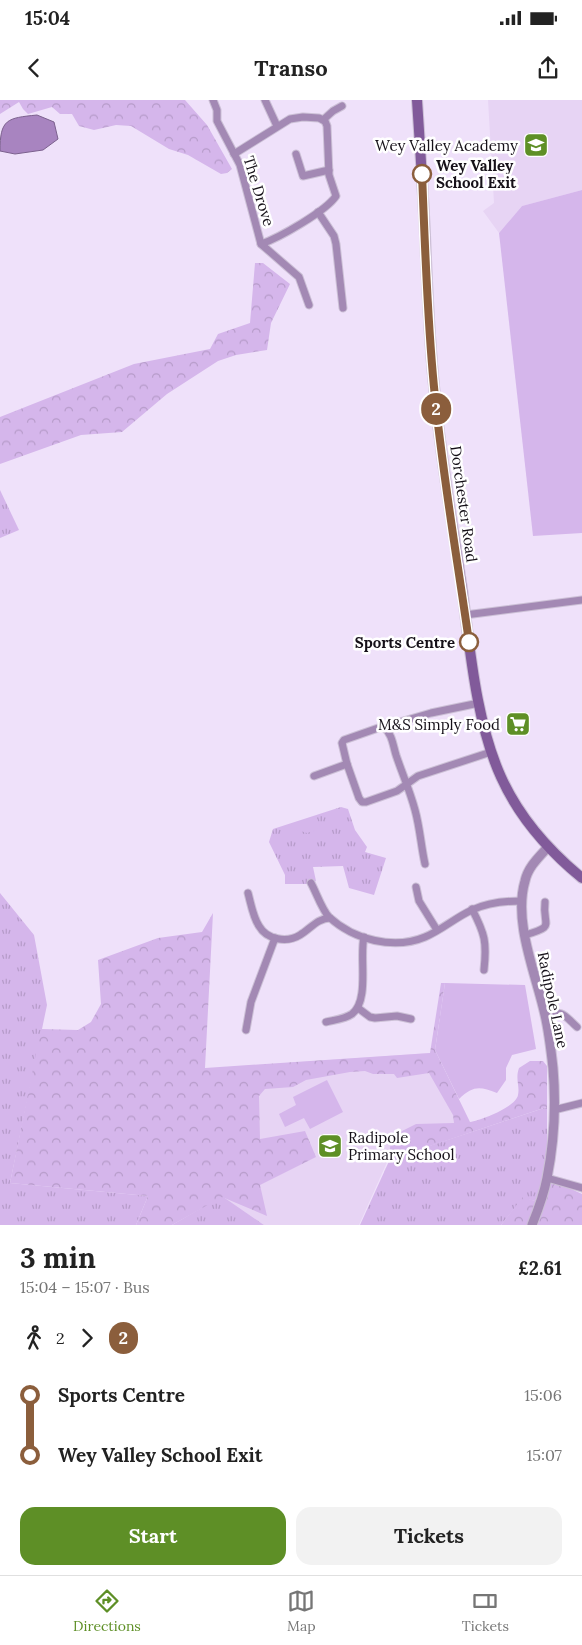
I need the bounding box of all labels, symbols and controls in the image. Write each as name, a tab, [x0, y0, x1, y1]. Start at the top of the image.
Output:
text: 15:04	[25, 6, 70, 30]
icon: back	[20, 54, 48, 82]
text: Transo	[254, 54, 328, 82]
icon: share	[534, 54, 562, 82]
school or university icon: Wey Valley Academy	[523, 132, 549, 158]
place label: Wey Valley Academy	[375, 136, 518, 155]
street label: The Drove	[239, 154, 279, 228]
place label: Wey Valley School Exit	[436, 156, 517, 192]
marker: Wey Valley School Exit	[412, 164, 432, 184]
line badge: 2	[420, 393, 452, 425]
text: 2	[431, 397, 441, 420]
street label: Dorchester Road	[446, 444, 482, 564]
marker: Sports Centre	[459, 632, 479, 652]
place label: Sports Centre	[355, 633, 455, 652]
supermarket icon: M&S Simply Food	[505, 711, 531, 737]
place label: M&S Simply Food	[378, 715, 500, 734]
street label: Radipole Lane	[533, 950, 573, 1050]
place label: Radipole Primary School	[348, 1128, 455, 1164]
school or university icon: Radipole Primary School	[317, 1133, 343, 1159]
text: 3 min	[20, 1240, 96, 1276]
text: £2.61	[518, 1256, 562, 1280]
text: 15:04 – 15:07 · Bus	[20, 1277, 150, 1297]
icon: walk	[20, 1324, 48, 1352]
icon: forward	[73, 1324, 101, 1352]
text: 2	[119, 1326, 128, 1349]
text: 2	[56, 1328, 65, 1348]
text: Sports Centre	[58, 1383, 185, 1407]
text: 15:06	[524, 1385, 562, 1405]
text: Wey Valley School Exit	[58, 1443, 263, 1467]
text: 15:07	[526, 1445, 562, 1465]
button: Start	[20, 1507, 286, 1565]
button: Tickets	[296, 1507, 562, 1565]
tab: Directions	[73, 1587, 141, 1635]
tab: Map	[287, 1587, 316, 1635]
tab: Tickets	[462, 1587, 509, 1635]

